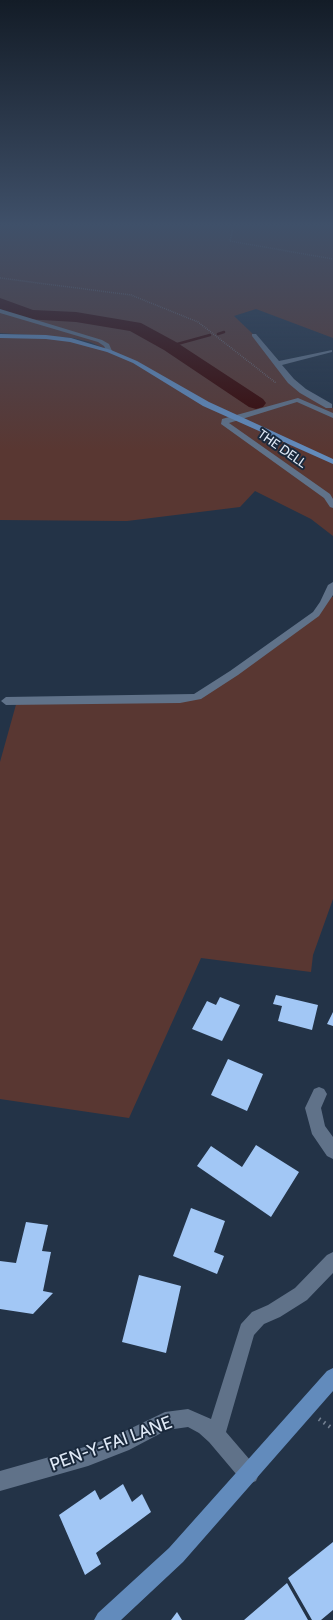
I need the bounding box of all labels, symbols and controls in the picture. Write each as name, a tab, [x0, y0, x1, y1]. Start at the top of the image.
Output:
street label: THE DELL	[255, 427, 309, 471]
street label: PEN-Y-FAI LANE	[47, 1412, 175, 1476]

